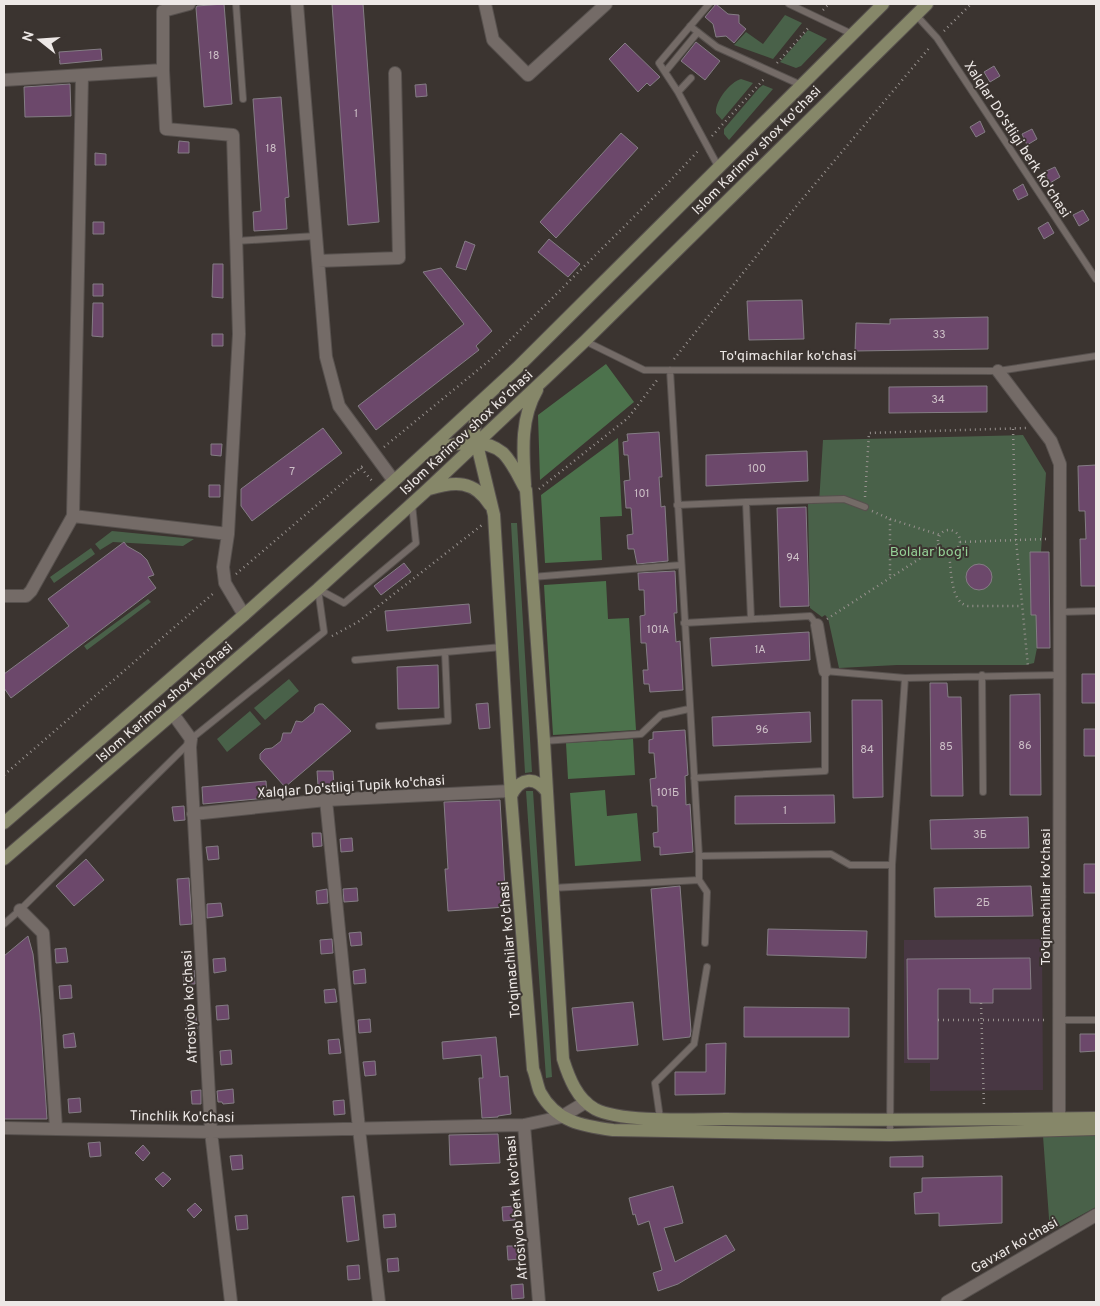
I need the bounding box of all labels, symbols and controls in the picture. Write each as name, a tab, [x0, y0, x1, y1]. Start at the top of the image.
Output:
north arrow	[15, 15, 65, 65]
text: N	[19, 29, 39, 44]
house number: 18	[209, 49, 219, 63]
street label: Xalqlar Do'stligi berk ko'chasi	[960, 58, 1074, 221]
street label: Islom Karimov shox ko'chasi	[689, 83, 825, 219]
house number: 1	[354, 107, 358, 121]
house number: 18	[266, 142, 276, 156]
house number: 33	[932, 328, 946, 342]
street label: To'qimachilar ko'chasi	[719, 348, 857, 365]
street label: Islom Karimov shox ko'chasi	[397, 367, 537, 499]
house number: 34	[931, 393, 945, 407]
house number: 100	[748, 462, 766, 476]
house number: 7	[289, 465, 295, 479]
house number: 101	[634, 487, 650, 501]
park label: Bolalar bog'i	[890, 544, 968, 561]
house number: 94	[786, 551, 800, 565]
house number: 101А	[647, 623, 669, 637]
street label: Islom Karimov shox ko'chasi	[93, 639, 237, 767]
house number: 1A	[754, 643, 766, 657]
house number: 96	[755, 723, 769, 737]
house number: 86	[1018, 739, 1032, 753]
house number: 85	[939, 740, 953, 754]
house number: 84	[860, 743, 874, 757]
street label: Xalqlar Do'stligi Tupik ko'chasi	[257, 772, 446, 803]
house number: 101Б	[657, 786, 679, 800]
house number: 1	[783, 804, 787, 818]
house number: 3Б	[973, 828, 987, 842]
street label: To'qimachilar ko'chasi	[1038, 828, 1055, 966]
street label: To'qimachilar ko'chasi	[496, 881, 525, 1019]
house number: 2Б	[976, 896, 990, 910]
street label: Afrosiyob ko'chasi	[179, 950, 202, 1064]
street label: Tinchlik Ko'chasi	[129, 1108, 235, 1127]
street label: Afrosiyob berk ko'chasi	[503, 1135, 532, 1281]
street label: Gavxar ko'chasi	[968, 1215, 1061, 1278]

